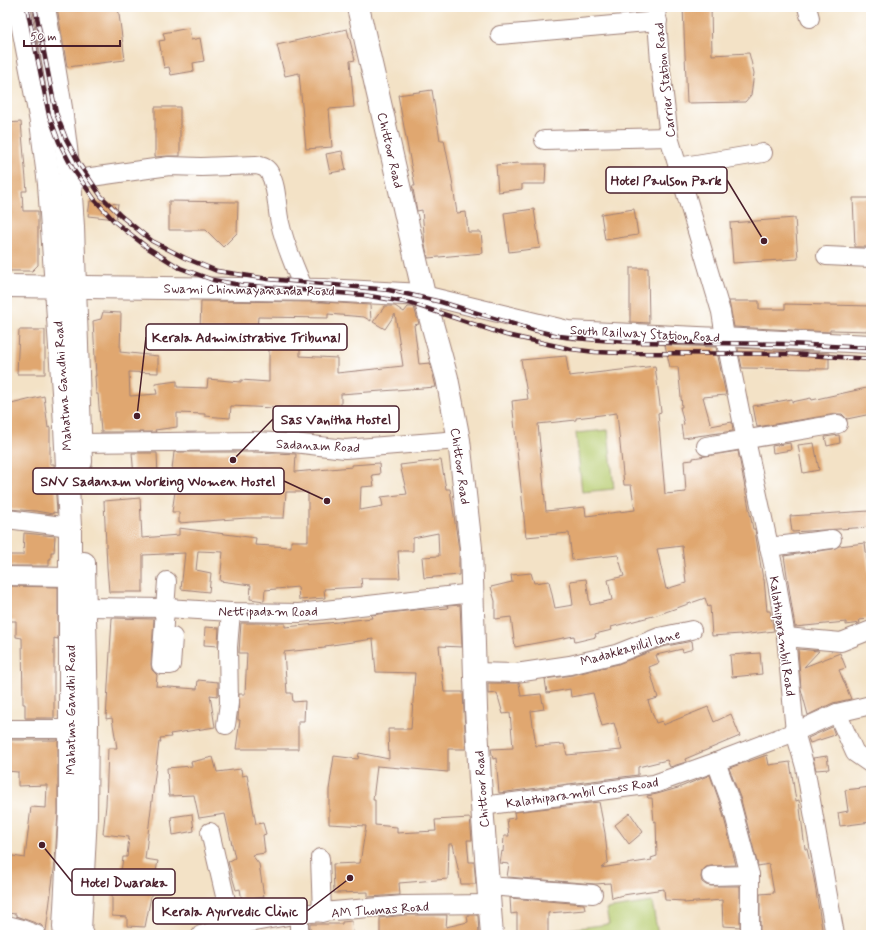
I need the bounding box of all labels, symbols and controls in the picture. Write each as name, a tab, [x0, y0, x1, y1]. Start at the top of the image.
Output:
street label: Carrier Station Road	[651, 21, 680, 138]
scale bar	[24, 22, 120, 48]
text: 50 m	[30, 29, 57, 45]
street label: Chittoor Road	[373, 111, 407, 190]
callout: Hotel Paulson Park	[606, 167, 727, 193]
text: Hotel Paulson Park	[610, 172, 722, 190]
street label: Swami Chinmayananda Road	[163, 281, 335, 300]
street label: Mahatma Gandhi Road	[50, 320, 77, 451]
street label: South Railway Station Road	[570, 322, 720, 347]
callout: Kerala Administrative Tribunal	[146, 324, 347, 350]
text: Kerala Administrative Tribunal	[152, 329, 341, 347]
callout: Sas Vanitha Hostel	[273, 406, 399, 432]
text: Sas Vanitha Hostel	[281, 411, 391, 429]
street label: Chittoor Road	[446, 427, 473, 506]
street label: Sadanam Road	[275, 436, 360, 457]
callout: SNV Sadanam Working Women Hostel	[33, 468, 284, 494]
text: SNV Sadanam Working Women Hostel	[40, 473, 276, 493]
street label: Kalathiparambil Road	[765, 575, 798, 697]
street label: Nettipadam Road	[218, 604, 318, 621]
street label: Madakkapillil lane	[578, 626, 683, 671]
street label: Mahatma Gandhi Road	[63, 645, 80, 775]
street label: Chittoor Road	[471, 750, 494, 828]
street label: Kalathiparambil Cross Road	[505, 774, 660, 813]
callout: Hotel Dwaraka	[72, 869, 175, 895]
text: Hotel Dwaraka	[81, 874, 168, 892]
callout: Kerala Ayurvedic Clinic	[153, 898, 307, 924]
street label: AM Thomas Road	[331, 899, 430, 922]
text: Kerala Ayurvedic Clinic	[162, 903, 299, 921]

